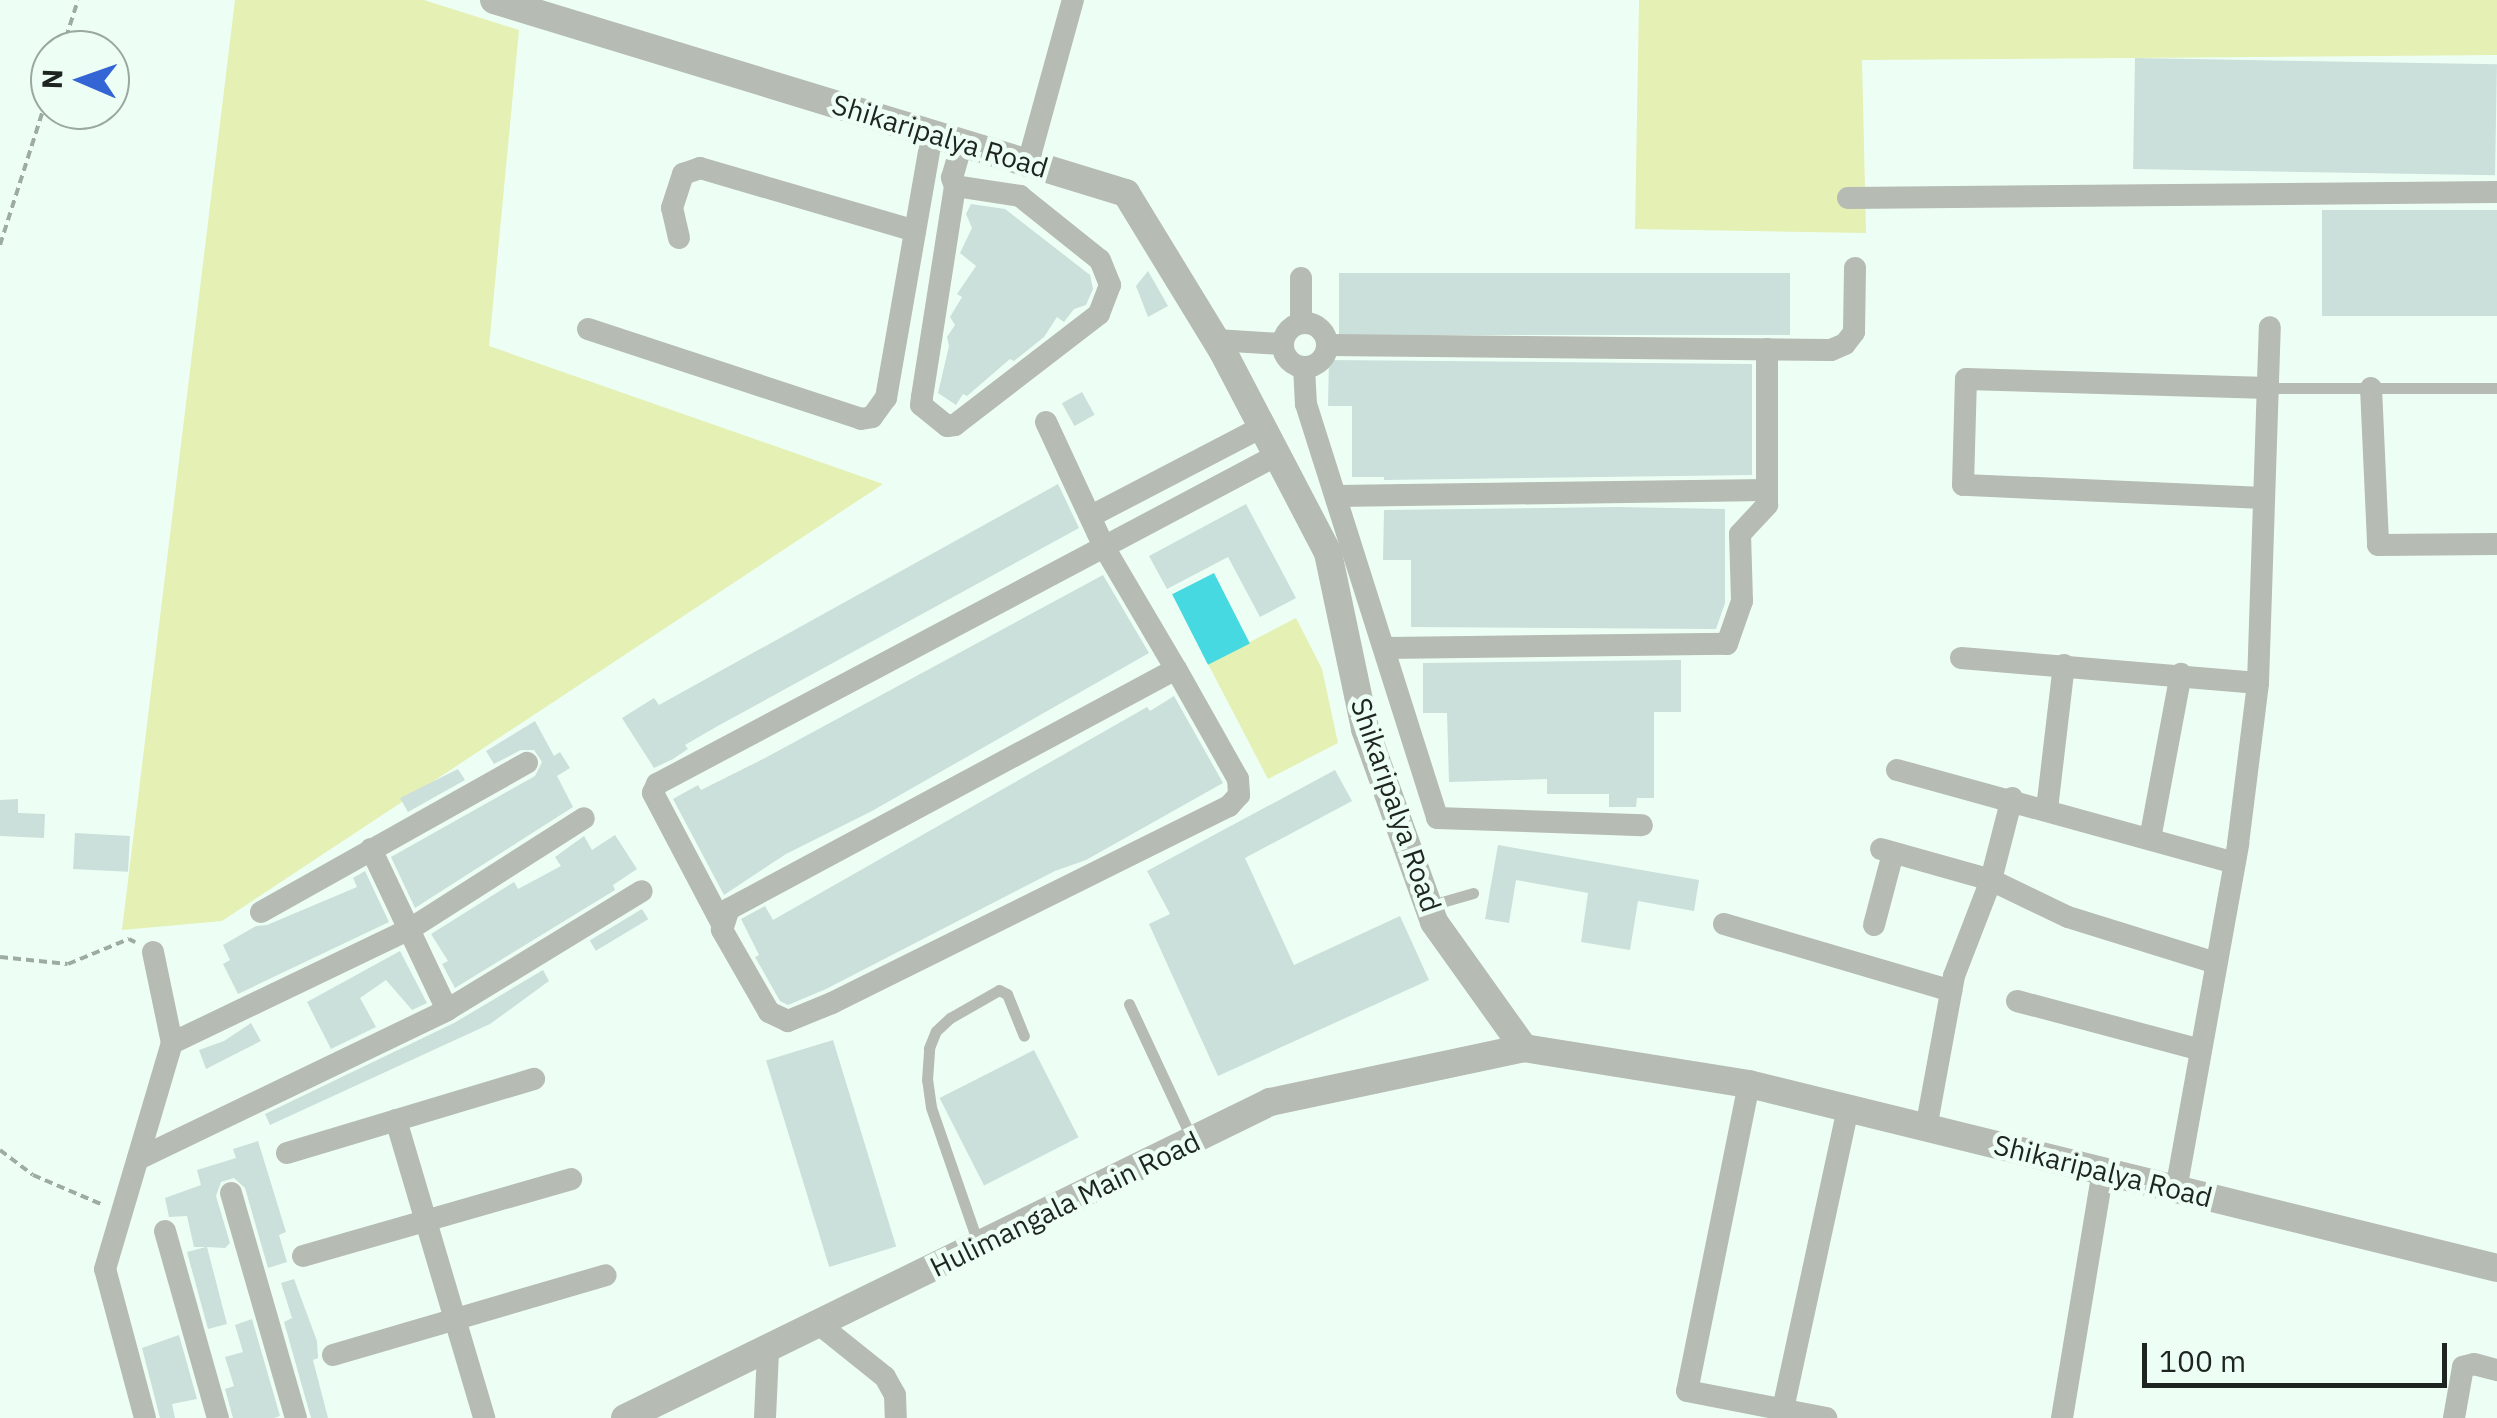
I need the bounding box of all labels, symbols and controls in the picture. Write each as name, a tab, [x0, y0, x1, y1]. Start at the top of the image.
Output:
north arrow	[30, 30, 130, 130]
text: N	[33, 68, 70, 90]
street label: Shikaripalya Road	[828, 87, 1052, 185]
street label: Shikaripalya Road	[1344, 694, 1448, 916]
street label: Hulimangala Main Road	[925, 1124, 1205, 1284]
street label: Shikaripalya Road	[1990, 1128, 2216, 1214]
scale bar	[2147, 1323, 2452, 1385]
text: 100 m	[2159, 1341, 2246, 1380]

